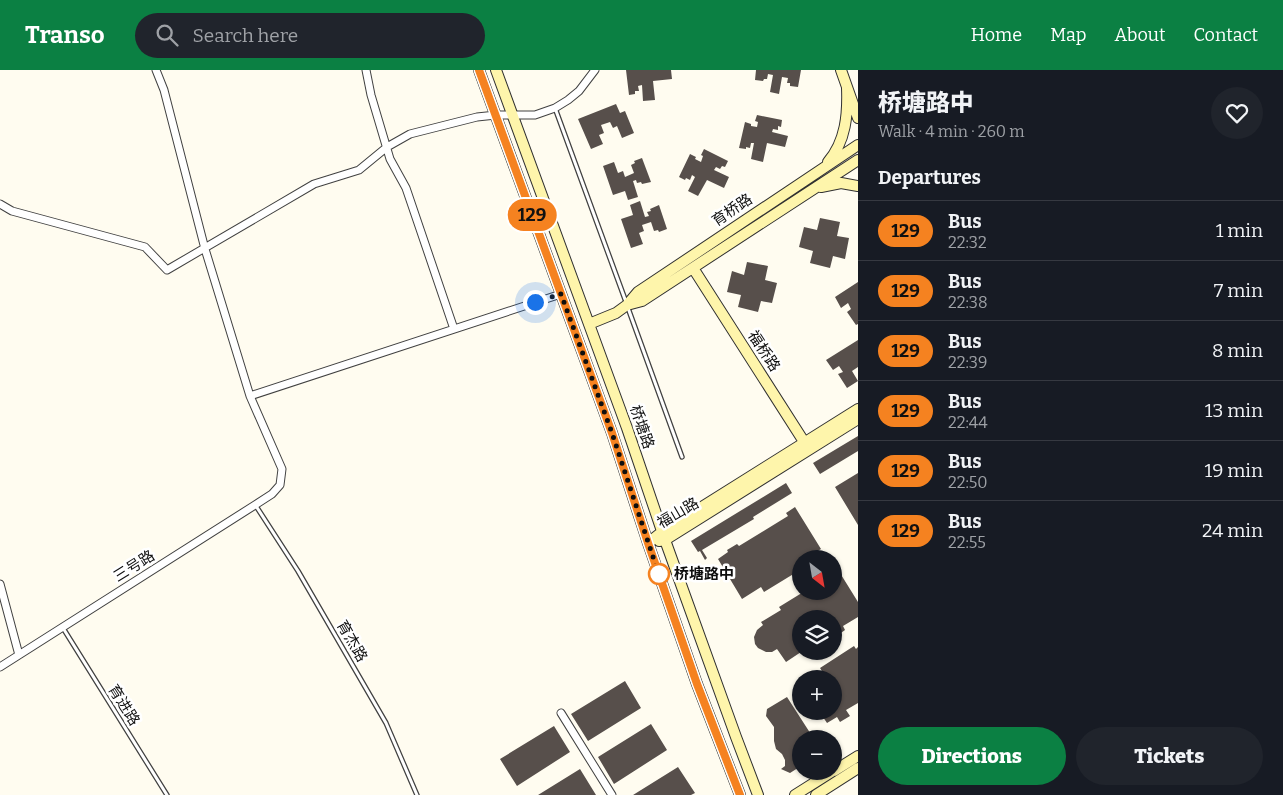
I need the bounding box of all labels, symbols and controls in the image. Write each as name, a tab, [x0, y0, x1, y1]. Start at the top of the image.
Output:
search box	[135, 13, 485, 58]
text: Transo	[25, 21, 105, 49]
icon: search	[153, 21, 181, 49]
text: Search here	[193, 24, 298, 47]
text: Home	[971, 24, 1022, 46]
text: Map	[1050, 24, 1086, 46]
text: About	[1114, 24, 1165, 46]
text: Contact	[1193, 24, 1258, 46]
button: heart	[1211, 87, 1263, 139]
text: 桥塘路中	[878, 89, 974, 117]
text: Walk · 4 min · 260 m	[878, 122, 1025, 141]
text: Departures	[878, 166, 981, 189]
street label: 育桥路	[708, 190, 756, 230]
line badge: 129	[503, 199, 561, 231]
text: 129	[518, 204, 546, 226]
text: Bus	[948, 210, 982, 233]
text: 1 min	[1216, 219, 1263, 242]
text: 129	[891, 220, 920, 242]
text: 22:32	[948, 233, 987, 252]
text: Bus	[948, 270, 982, 293]
text: 7 min	[1214, 279, 1263, 302]
text: 129	[891, 280, 920, 302]
your location	[523, 290, 548, 315]
text: 22:38	[948, 293, 988, 312]
street label: 福桥路	[744, 327, 784, 375]
text: Bus	[948, 330, 982, 353]
text: 8 min	[1212, 339, 1263, 362]
text: 129	[891, 340, 920, 362]
text: 22:39	[948, 353, 987, 372]
text: Bus	[948, 390, 982, 413]
text: 13 min	[1205, 399, 1263, 422]
text: 129	[891, 400, 920, 422]
street label: 桥塘路	[626, 403, 658, 451]
text: 22:44	[948, 413, 988, 432]
text: Bus	[948, 450, 982, 473]
text: 19 min	[1205, 459, 1263, 482]
text: 129	[891, 460, 920, 482]
text: 22:50	[948, 473, 988, 492]
street label: 福山路	[654, 494, 702, 532]
text: Bus	[948, 510, 982, 533]
text: 24 min	[1202, 519, 1263, 542]
text: 129	[891, 520, 920, 542]
text: 22:55	[948, 533, 986, 552]
street label: 三号路	[110, 546, 158, 586]
north arrow	[792, 550, 842, 600]
map controls	[792, 550, 842, 780]
marker: 桥塘路中	[648, 563, 670, 585]
place label: 桥塘路中	[674, 565, 734, 583]
button: layers	[792, 610, 842, 660]
street label: 育杰路	[333, 617, 371, 665]
button: +	[792, 670, 842, 720]
street label: 育进路	[104, 681, 144, 729]
button: Directions	[878, 727, 1066, 785]
button: Tickets	[1076, 727, 1263, 785]
button: −	[792, 730, 842, 780]

